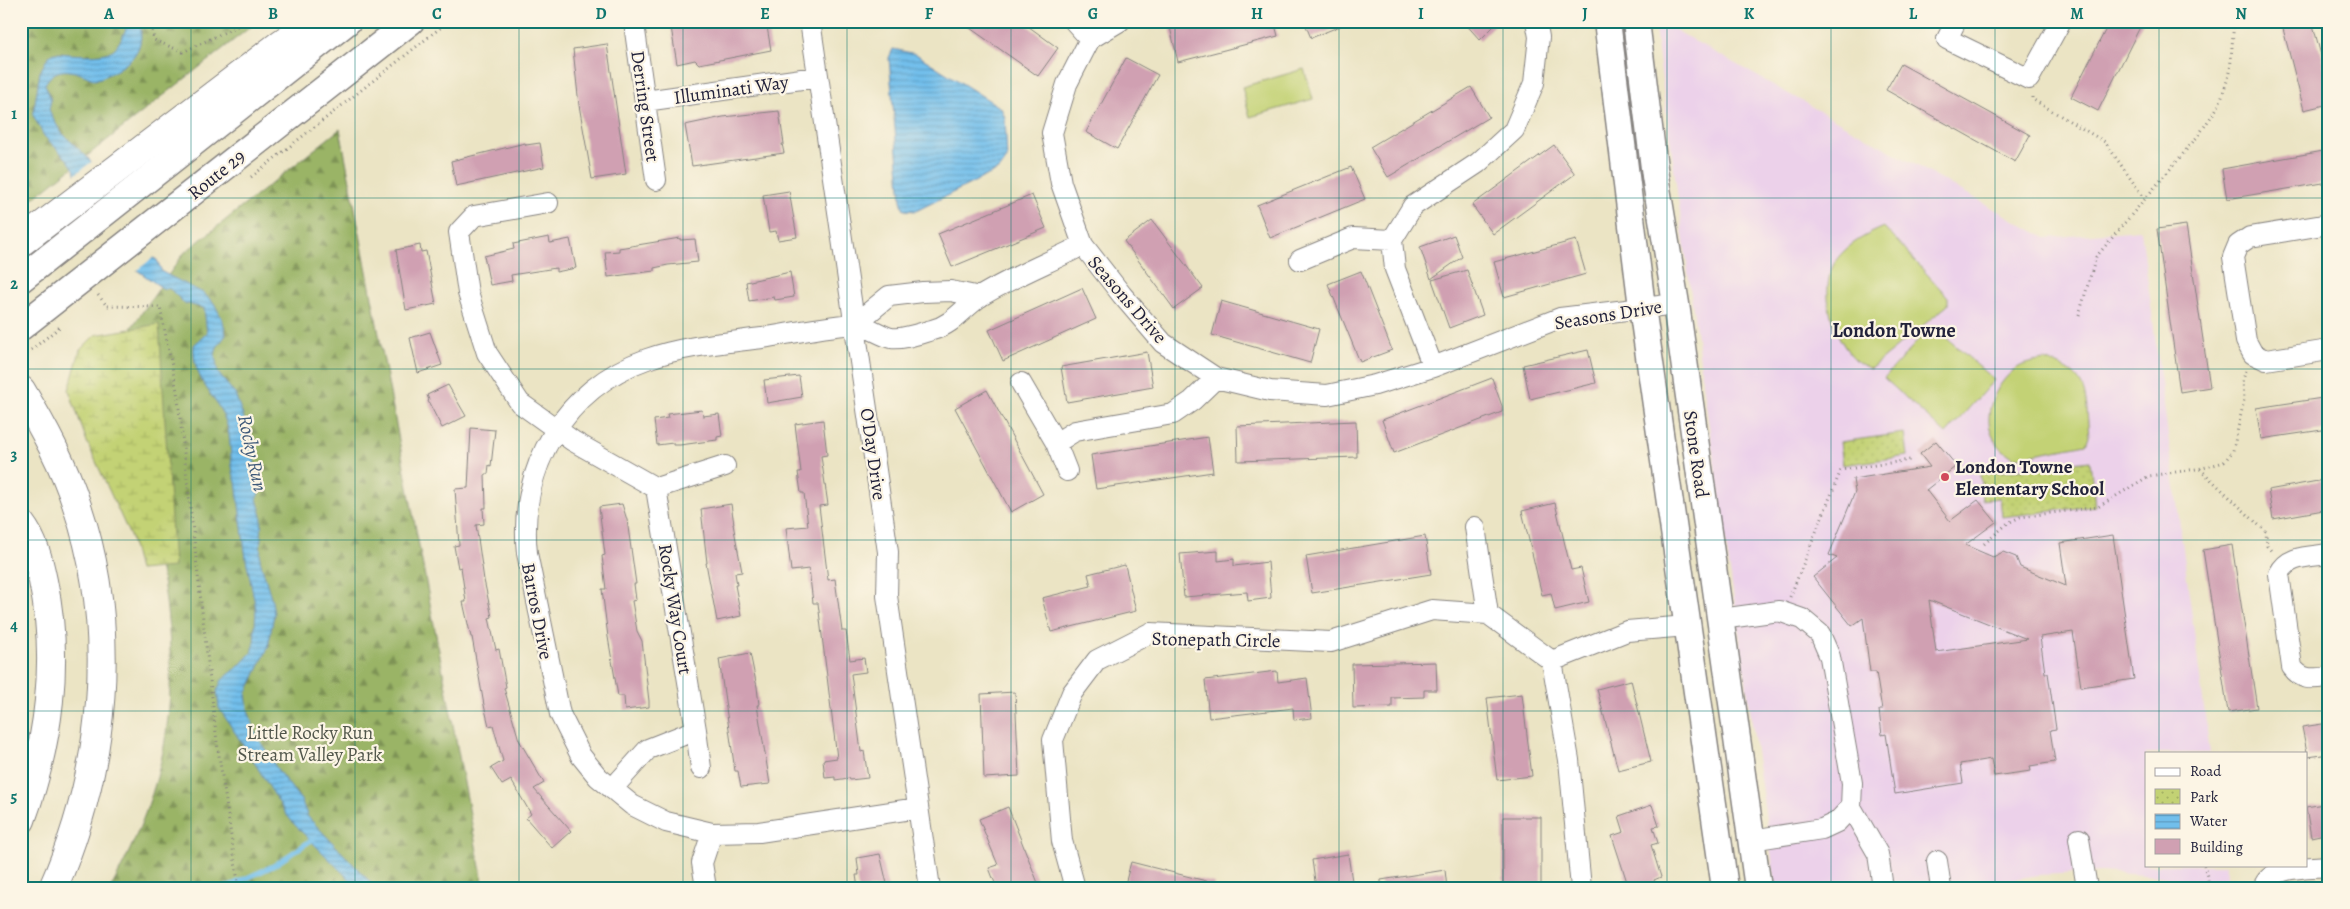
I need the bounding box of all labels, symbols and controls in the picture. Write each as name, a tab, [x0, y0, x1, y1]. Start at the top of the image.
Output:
text: A	[103, 3, 115, 25]
text: B	[268, 3, 278, 25]
text: C	[432, 3, 442, 25]
text: D	[595, 3, 607, 25]
text: E	[760, 3, 770, 25]
text: F	[925, 3, 934, 25]
text: G	[1088, 3, 1098, 25]
text: H	[1251, 3, 1263, 25]
text: I	[1418, 3, 1424, 25]
text: J	[1582, 3, 1588, 25]
text: K	[1744, 3, 1755, 25]
text: L	[1909, 3, 1918, 25]
text: M	[2070, 3, 2084, 25]
text: N	[2235, 3, 2247, 25]
street label: Derring Street	[624, 49, 666, 164]
street label: Illuminati Way	[672, 69, 791, 111]
text: 1	[11, 103, 17, 125]
street label: Route 29	[182, 144, 251, 206]
street label: Seasons Drive	[1082, 250, 1173, 349]
text: 2	[10, 273, 18, 295]
street label: Seasons Drive	[1552, 294, 1664, 336]
district label: London Towne	[1832, 317, 1956, 344]
street label: O'Day Drive	[854, 406, 892, 502]
street label: Stone Road	[1677, 409, 1715, 500]
water label: Rocky Run	[231, 412, 274, 494]
text: 3	[11, 444, 18, 466]
place label: London Towne Elementary School	[1955, 454, 2104, 502]
marker: London Towne Elementary School	[1939, 471, 1951, 483]
street label: Rocky Way Court	[652, 542, 698, 676]
street label: Barros Drive	[515, 561, 559, 662]
text: 4	[10, 615, 18, 637]
street label: Stonepath Circle	[1151, 626, 1281, 654]
park label: Little Rocky Run Stream Valley Park	[238, 720, 383, 768]
legend	[2145, 752, 2308, 866]
text: Road	[2190, 761, 2222, 781]
text: 5	[11, 786, 18, 808]
text: Park	[2190, 787, 2219, 807]
text: Water	[2189, 811, 2227, 831]
text: Building	[2190, 837, 2243, 857]

